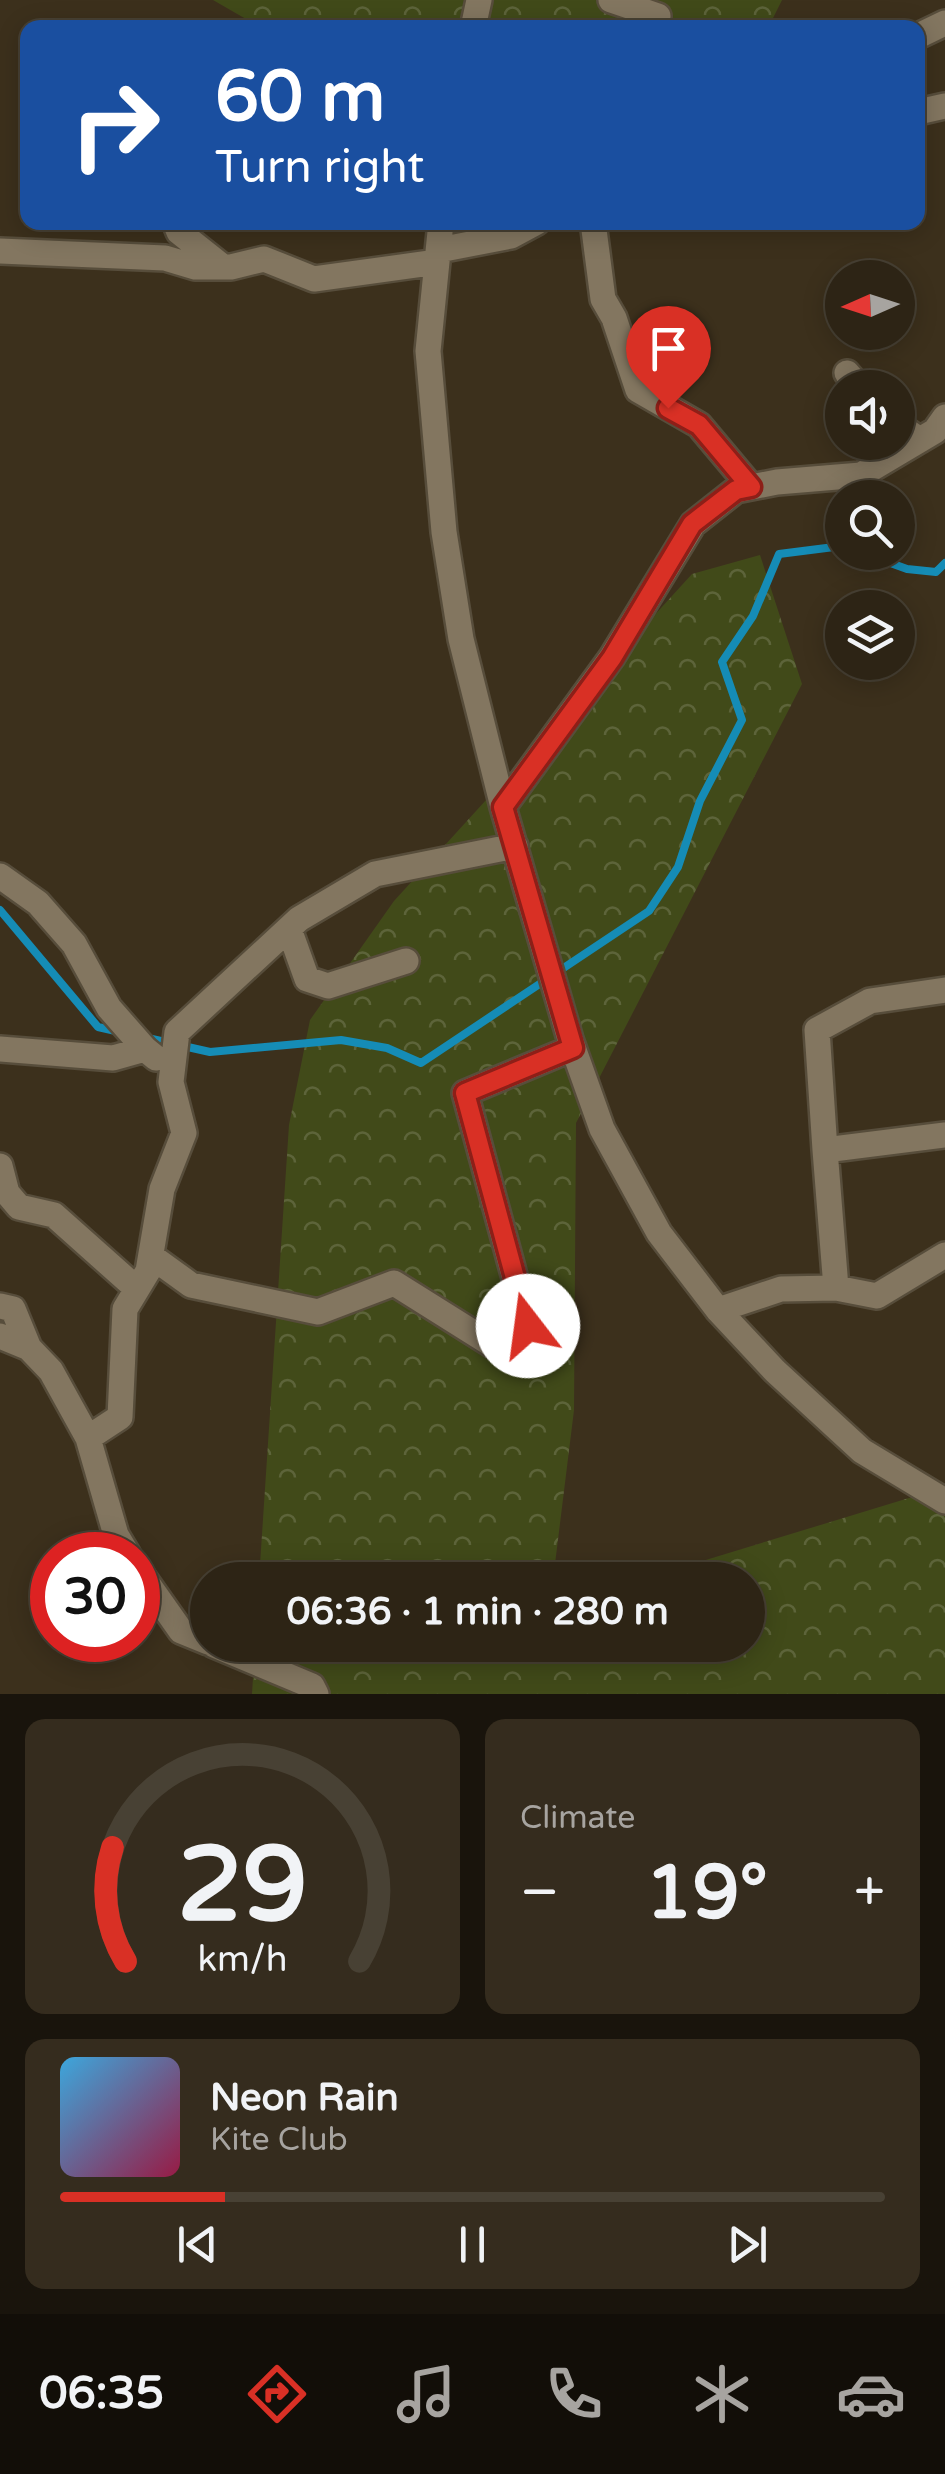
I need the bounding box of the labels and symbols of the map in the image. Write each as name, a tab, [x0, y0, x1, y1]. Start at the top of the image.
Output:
north arrow	[825, 260, 915, 350]
pin	[626, 306, 711, 409]
position arrow	[476, 1274, 580, 1378]
speed limit sign: 30	[30, 1532, 160, 1662]

